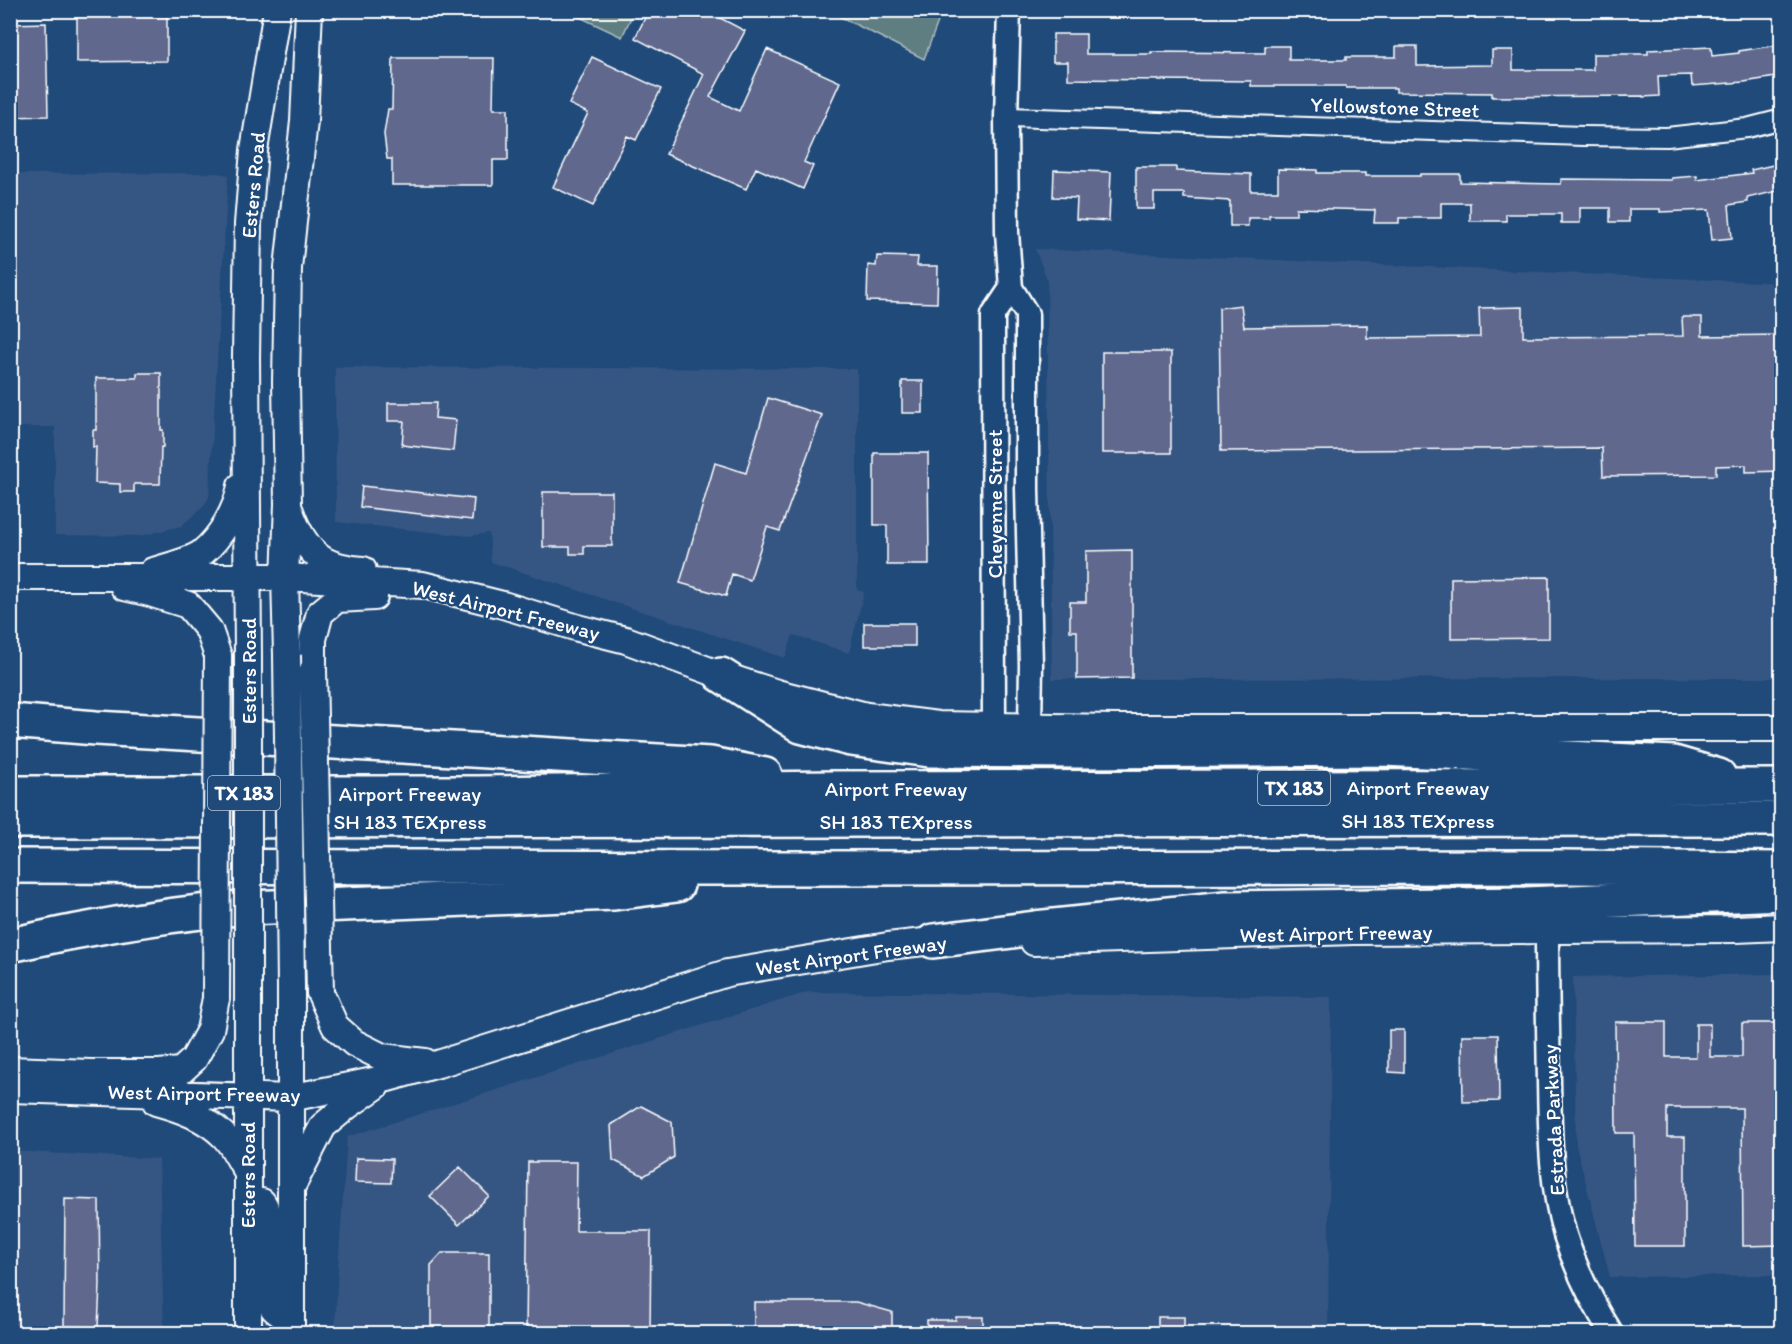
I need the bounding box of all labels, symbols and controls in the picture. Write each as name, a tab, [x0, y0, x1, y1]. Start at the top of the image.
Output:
street label: Yellowstone Street	[1310, 92, 1480, 122]
street label: Esters Road	[236, 131, 270, 239]
street label: Cheyenne Street	[982, 429, 1007, 579]
street label: West Airport Freeway	[409, 575, 603, 645]
street label: Esters Road	[236, 618, 261, 724]
road number: TX 183	[1258, 771, 1330, 805]
street label: Airport Freeway	[1347, 775, 1489, 800]
road number: TX 183	[208, 776, 280, 810]
street label: Airport Freeway	[825, 776, 967, 801]
street label: Airport Freeway	[339, 781, 481, 806]
street label: SH 183 TEXpress	[1341, 808, 1495, 833]
street label: SH 183 TEXpress	[333, 809, 487, 834]
street label: SH 183 TEXpress	[819, 809, 973, 834]
street label: West Airport Freeway	[1239, 919, 1433, 947]
street label: West Airport Freeway	[754, 929, 948, 981]
street label: Estrada Parkway	[1537, 1044, 1569, 1196]
street label: West Airport Freeway	[107, 1079, 301, 1107]
street label: Esters Road	[235, 1122, 260, 1228]

